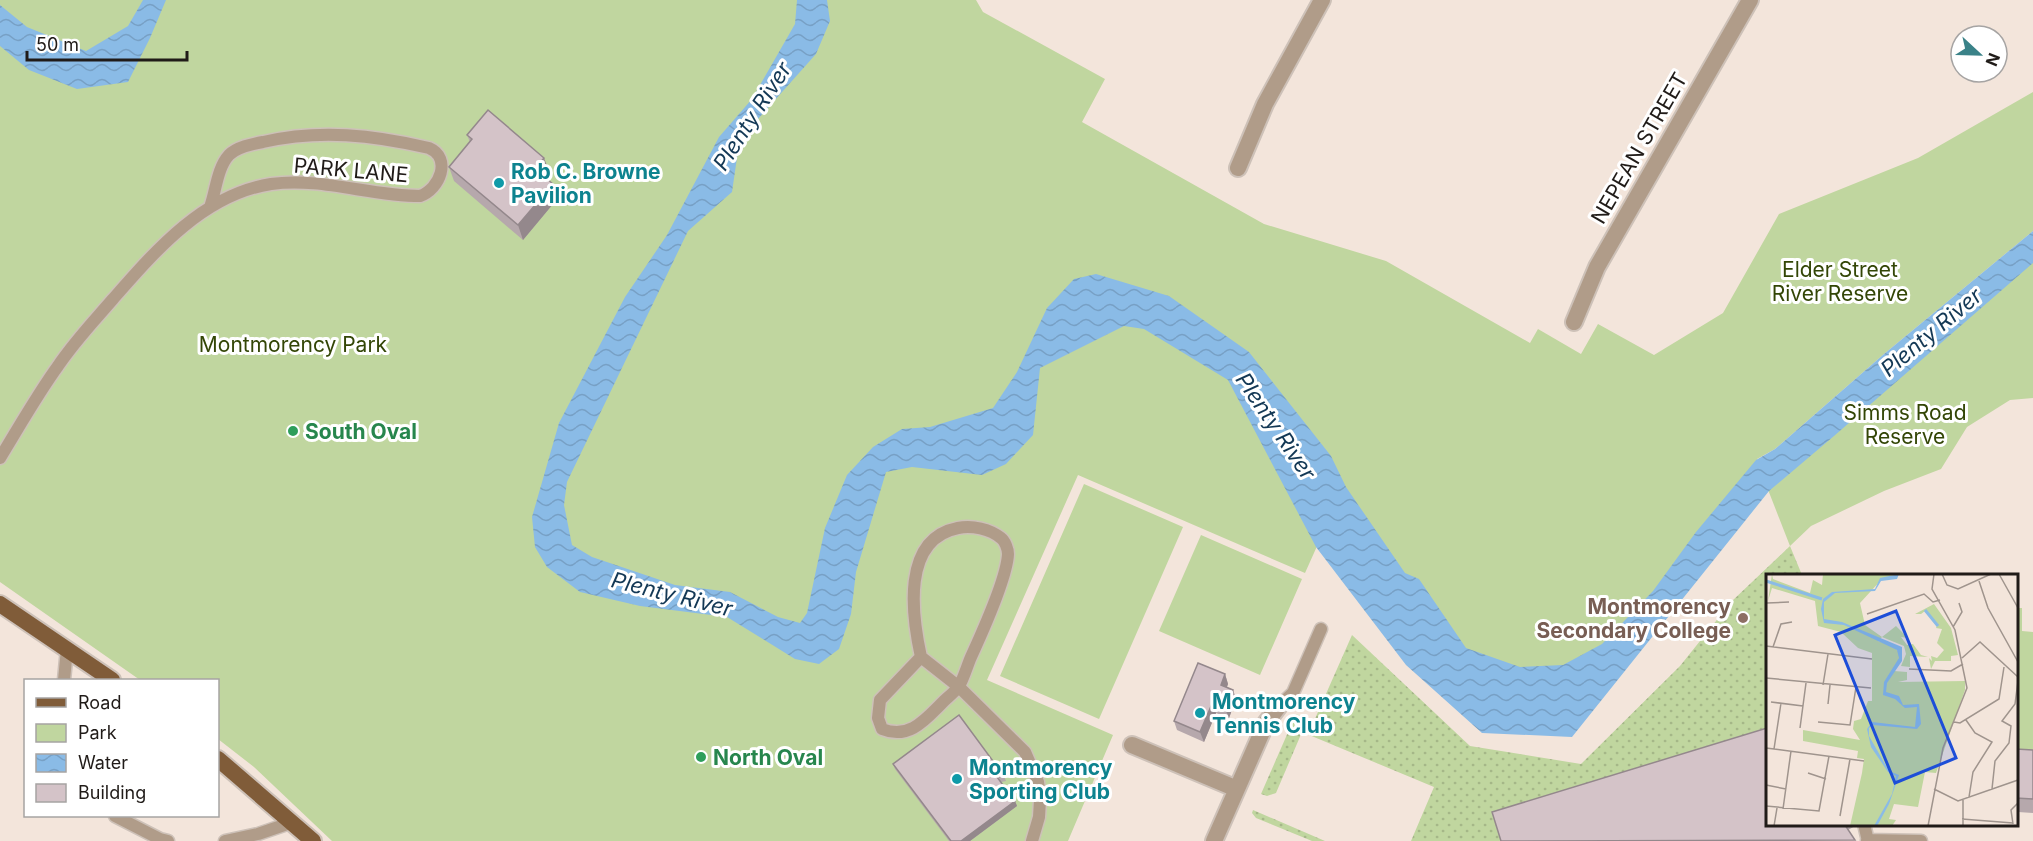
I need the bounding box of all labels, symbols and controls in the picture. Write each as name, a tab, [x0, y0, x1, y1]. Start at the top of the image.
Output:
scale bar	[27, 24, 188, 62]
north arrow	[1949, 24, 2009, 84]
text: 50 m	[36, 34, 79, 55]
text: N	[1981, 50, 2004, 69]
water label: Plenty River	[707, 56, 797, 175]
street label: NEPEAN STREET	[1586, 68, 1692, 228]
street label: PARK LANE	[293, 153, 409, 187]
place label: Rob C. Browne Pavilion	[511, 159, 660, 208]
marker: Rob C. Browne Pavilion	[492, 176, 506, 190]
park label: Elder Street River Reserve	[1772, 257, 1908, 306]
water label: Plenty River	[1875, 282, 1987, 382]
park label: Montmorency Park	[199, 332, 388, 357]
water label: Plenty River	[1231, 367, 1322, 485]
park label: Simms Road Reserve	[1844, 400, 1967, 449]
place label: South Oval	[305, 419, 417, 444]
marker: South Oval	[286, 424, 300, 438]
water label: Plenty River	[609, 566, 736, 622]
inset map	[1766, 574, 2018, 826]
place label: Montmorency Secondary College	[1536, 594, 1731, 643]
marker: Montmorency Secondary College	[1736, 611, 1750, 625]
legend	[24, 679, 219, 817]
place label: Montmorency Tennis Club	[1212, 689, 1356, 738]
text: Road	[78, 692, 121, 713]
marker: Montmorency Tennis Club	[1193, 706, 1207, 720]
text: Park	[78, 722, 117, 743]
place label: North Oval	[713, 745, 823, 770]
marker: North Oval	[694, 750, 708, 764]
text: Water	[78, 752, 128, 773]
place label: Montmorency Sporting Club	[969, 755, 1113, 804]
marker: Montmorency Sporting Club	[950, 772, 964, 786]
text: Building	[78, 782, 146, 803]

